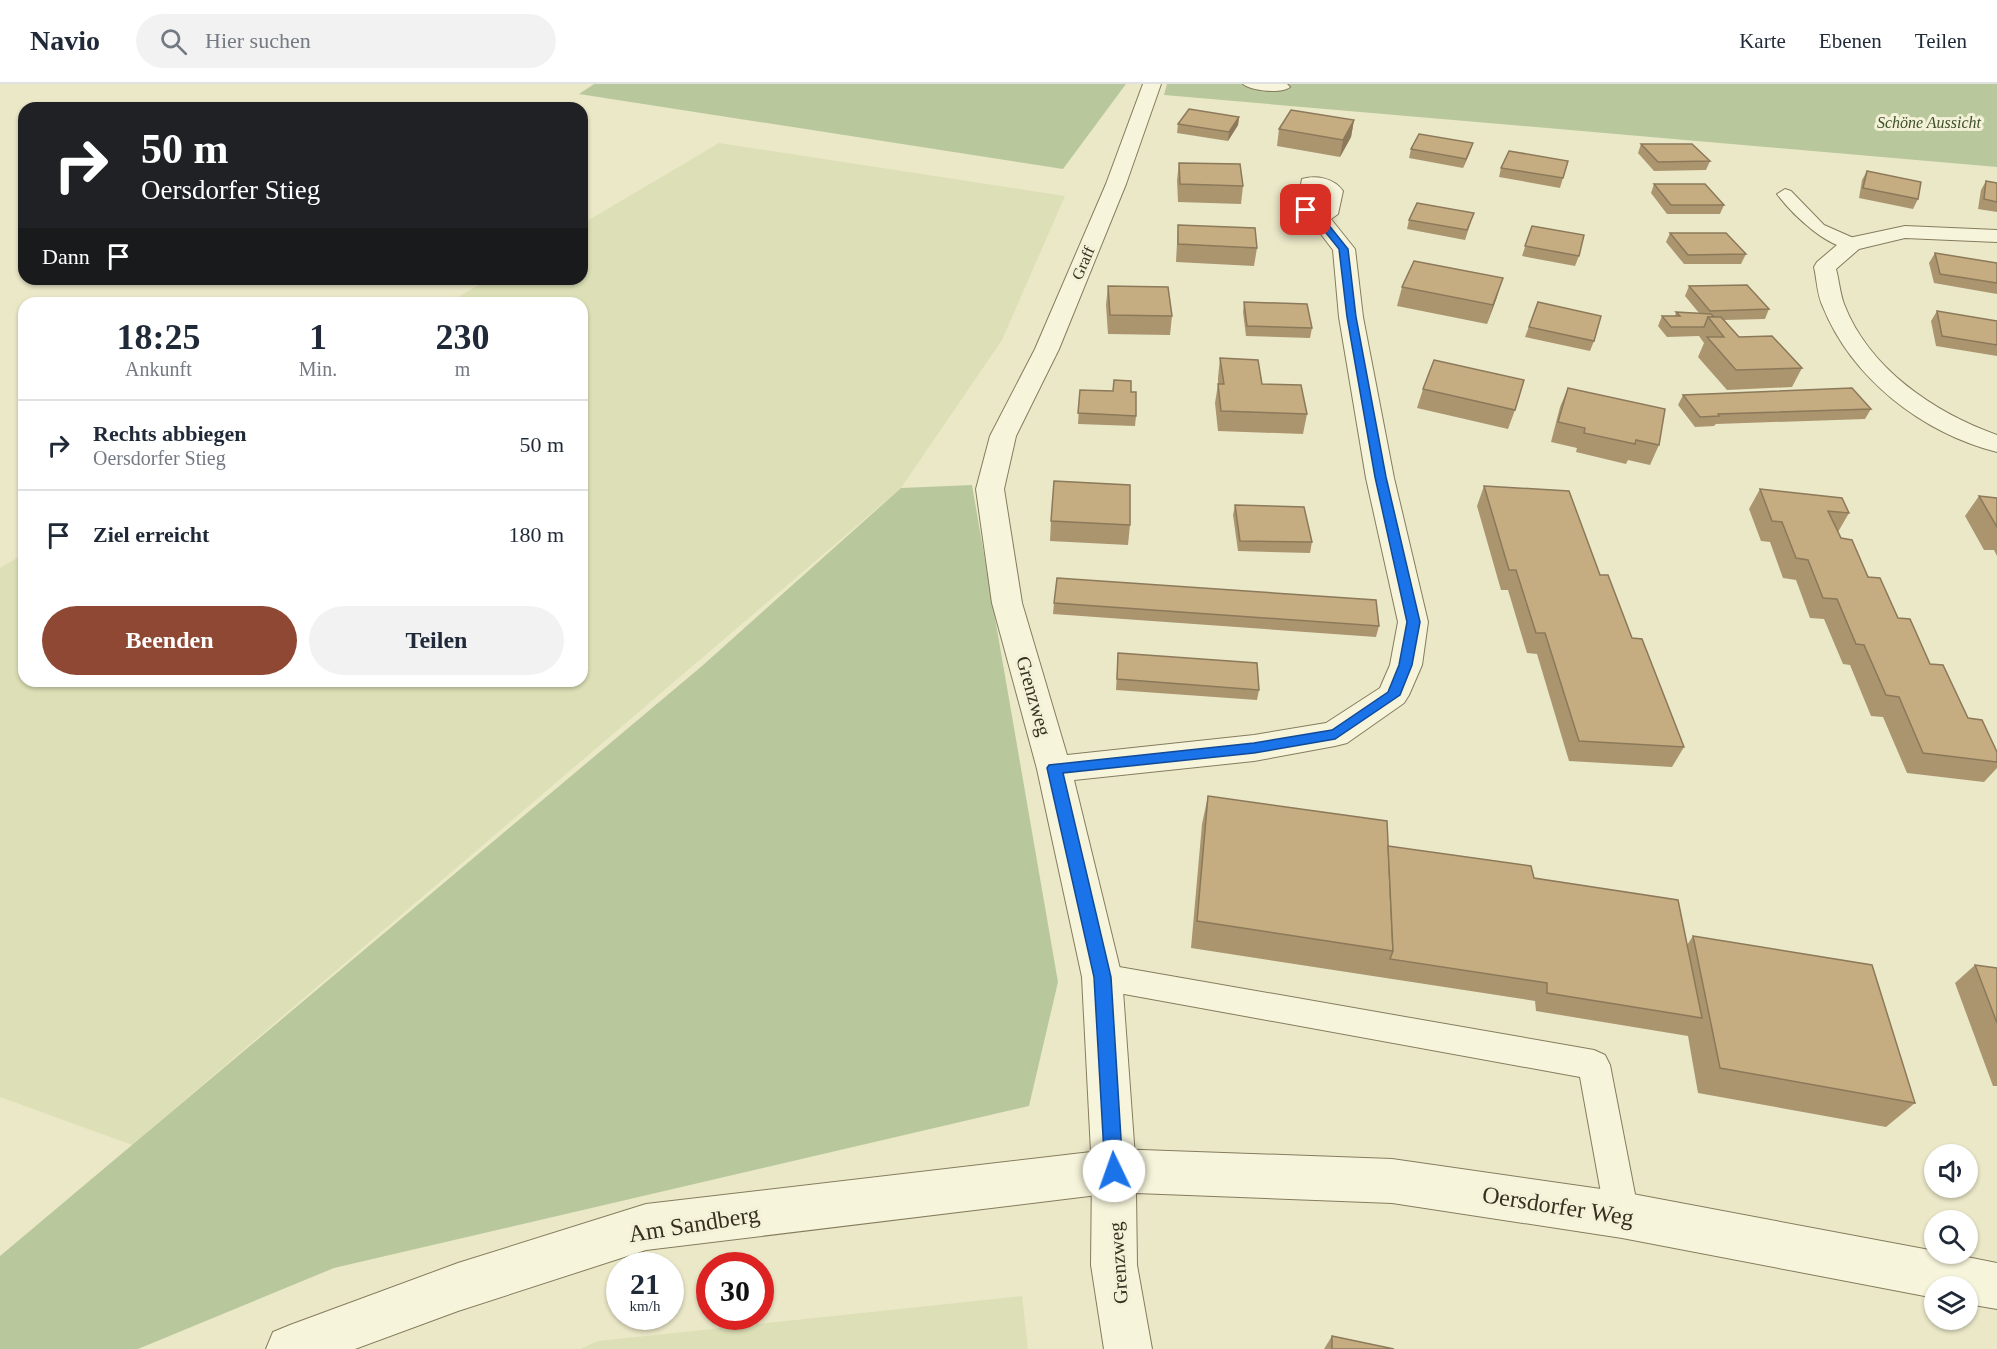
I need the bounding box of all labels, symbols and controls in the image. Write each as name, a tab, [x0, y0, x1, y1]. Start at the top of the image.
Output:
search box	[136, 14, 556, 68]
text: Navio	[30, 25, 100, 56]
icon: search	[157, 25, 190, 58]
text: Hier suchen	[205, 28, 311, 53]
text: Karte	[1739, 29, 1786, 53]
text: Ebenen	[1819, 29, 1882, 53]
text: Teilen	[1915, 29, 1967, 53]
park label: Schöne Aussicht	[1877, 114, 1982, 131]
icon: right	[42, 126, 120, 204]
text: 50 m	[141, 126, 229, 172]
text: Oersdorfer Stieg	[141, 175, 320, 205]
pin	[1280, 184, 1331, 235]
icon: arrive	[1289, 193, 1322, 226]
icon: arrive	[102, 240, 135, 273]
street label: Graff	[1068, 243, 1098, 282]
text: Dann	[42, 244, 90, 269]
text: 18:25	[116, 317, 200, 357]
text: 1	[309, 317, 327, 357]
text: 230	[436, 317, 490, 357]
text: Ankunft	[125, 358, 192, 380]
text: Min.	[299, 358, 337, 380]
text: m	[455, 358, 470, 380]
text: Rechts abbiegen	[93, 421, 246, 446]
icon: right	[42, 429, 75, 462]
text: 50 m	[519, 432, 564, 457]
text: Oersdorfer Stieg	[93, 447, 226, 469]
icon: arrive	[42, 519, 75, 552]
text: Ziel erreicht	[93, 522, 209, 547]
text: 180 m	[508, 522, 564, 547]
button: Beenden	[42, 606, 297, 675]
button: Teilen	[309, 606, 564, 675]
street label: Grenzweg	[1011, 653, 1056, 739]
position arrow	[1082, 1139, 1146, 1203]
map controls	[1924, 1144, 1978, 1330]
button: sound	[1924, 1144, 1978, 1198]
street label: Oersdorfer Weg	[1480, 1181, 1636, 1231]
street label: Am Sandberg	[627, 1201, 761, 1247]
button: search	[1924, 1210, 1978, 1264]
street label: Grenzweg	[1104, 1221, 1133, 1305]
speed limit sign: 30	[696, 1252, 774, 1330]
text: 21	[630, 1267, 660, 1300]
button: layers	[1924, 1276, 1978, 1330]
text: km/h	[630, 1298, 660, 1314]

